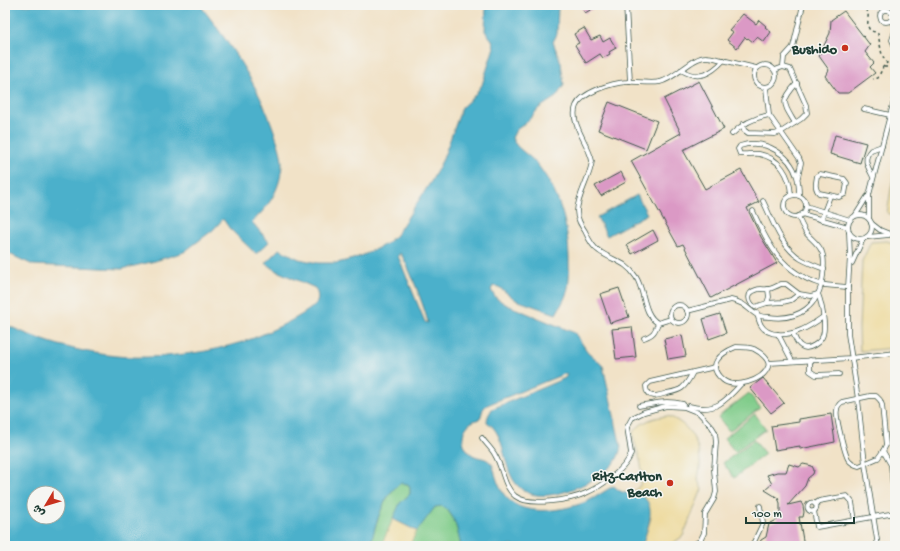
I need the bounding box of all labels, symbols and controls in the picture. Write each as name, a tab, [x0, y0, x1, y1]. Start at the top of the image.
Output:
place label: Bushido	[791, 42, 838, 59]
marker: Bushido	[840, 43, 850, 53]
place label: Ritz-Carlton Beach	[591, 469, 662, 502]
marker: Ritz-Carlton Beach	[665, 478, 675, 488]
north arrow	[26, 485, 66, 525]
scale bar	[746, 499, 854, 525]
text: ش	[31, 501, 48, 518]
text: 100 m	[751, 508, 782, 522]

